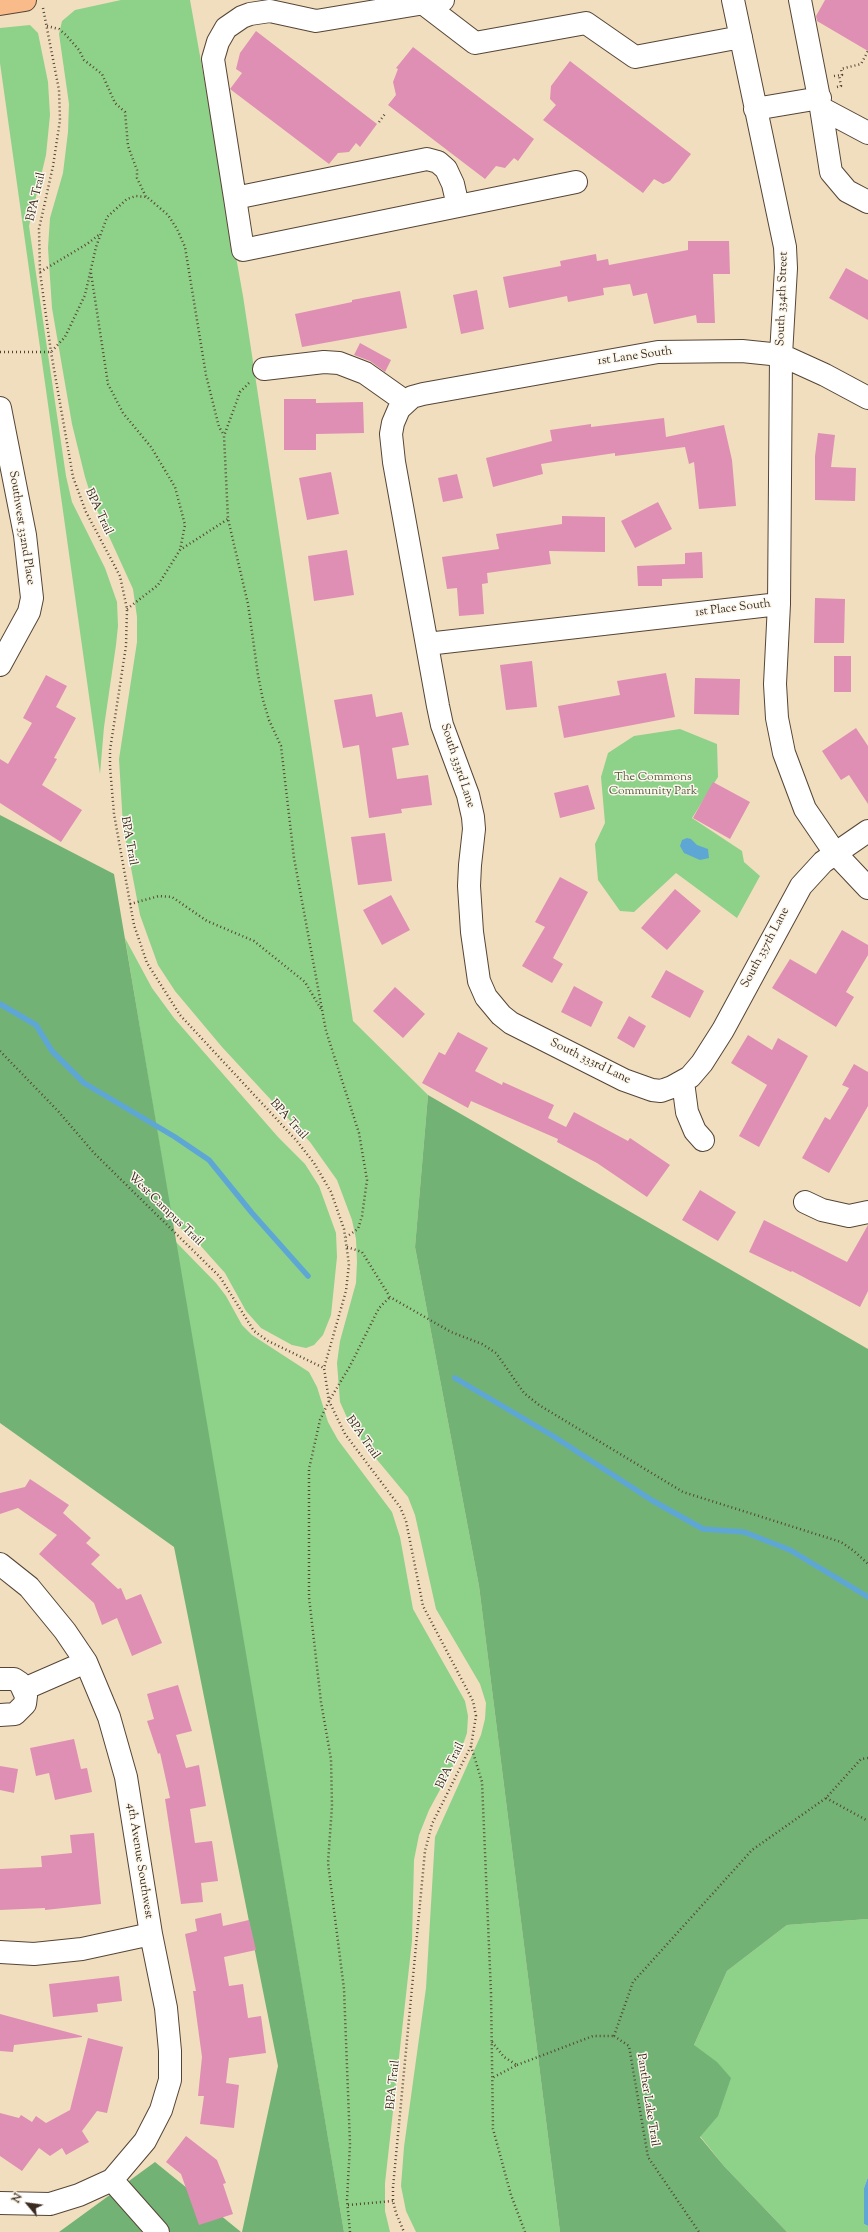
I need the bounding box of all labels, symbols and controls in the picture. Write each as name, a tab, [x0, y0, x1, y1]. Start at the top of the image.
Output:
street label: BPA Trail	[24, 171, 50, 223]
street label: South 334th Street	[774, 251, 792, 347]
street label: 1st Lane South	[597, 345, 673, 369]
street label: Southwest 332nd Place	[5, 470, 37, 586]
street label: BPA Trail	[81, 486, 115, 538]
street label: 1st Place South	[694, 597, 772, 621]
street label: South 333rd Lane	[437, 722, 477, 810]
park label: The Commons Community Park	[609, 771, 697, 799]
street label: BPA Trail	[117, 815, 139, 867]
street label: South 337th Lane	[739, 905, 793, 991]
street label: South 333rd Lane	[547, 1036, 633, 1088]
street label: BPA Trail	[266, 1097, 310, 1143]
street label: West Campus Trail	[124, 1170, 206, 1250]
street label: BPA Trail	[342, 1414, 382, 1462]
street label: BPA Trail	[434, 1741, 468, 1791]
street label: 4th Avenue Southwest	[123, 1802, 155, 1920]
street label: Panther Lake Trail	[633, 2052, 661, 2148]
street label: BPA Trail	[384, 2060, 404, 2110]
north arrow	[8, 2184, 48, 2224]
text: N	[8, 2190, 27, 2206]

